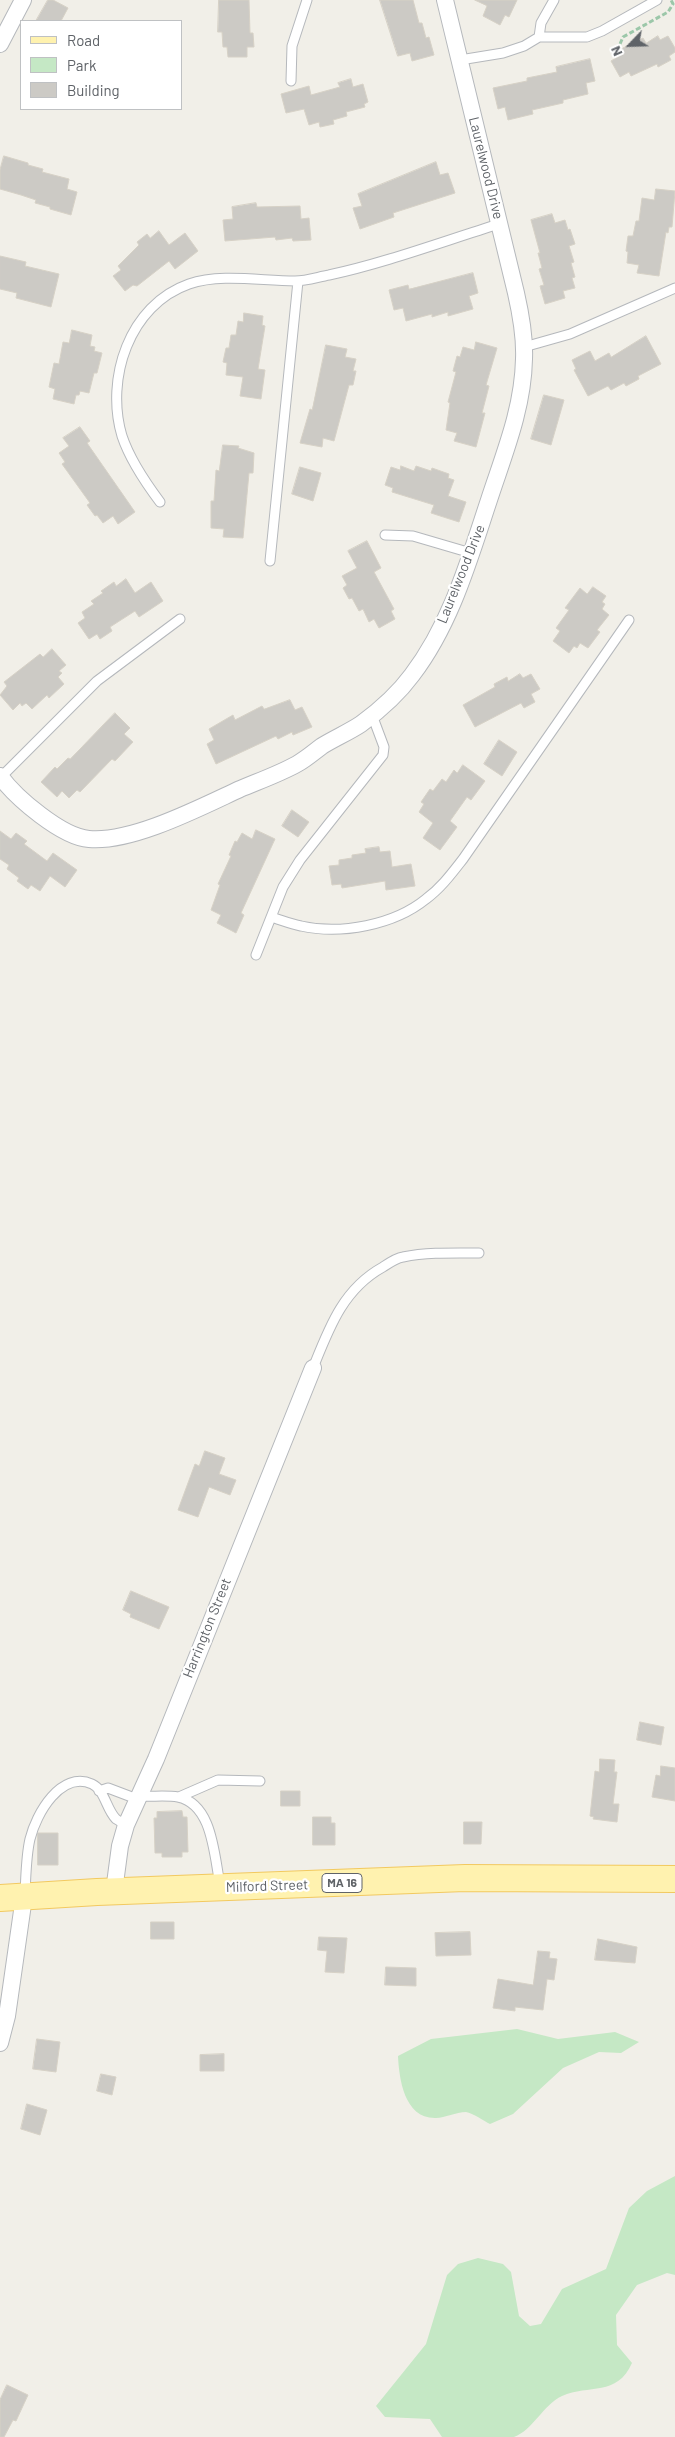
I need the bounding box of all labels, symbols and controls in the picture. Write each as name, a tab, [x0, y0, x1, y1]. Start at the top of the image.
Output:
legend	[20, 20, 182, 110]
north arrow	[605, 20, 655, 70]
text: Road	[67, 31, 100, 49]
text: N	[606, 44, 625, 59]
text: Park	[67, 56, 96, 74]
text: Building	[67, 81, 120, 99]
street label: Laurelwood Drive	[465, 115, 507, 221]
street label: Laurelwood Drive	[434, 522, 488, 626]
street label: Harrington Street	[179, 1576, 235, 1680]
road number: MA 16	[322, 1874, 362, 1892]
street label: Milford Street	[226, 1876, 308, 1896]

